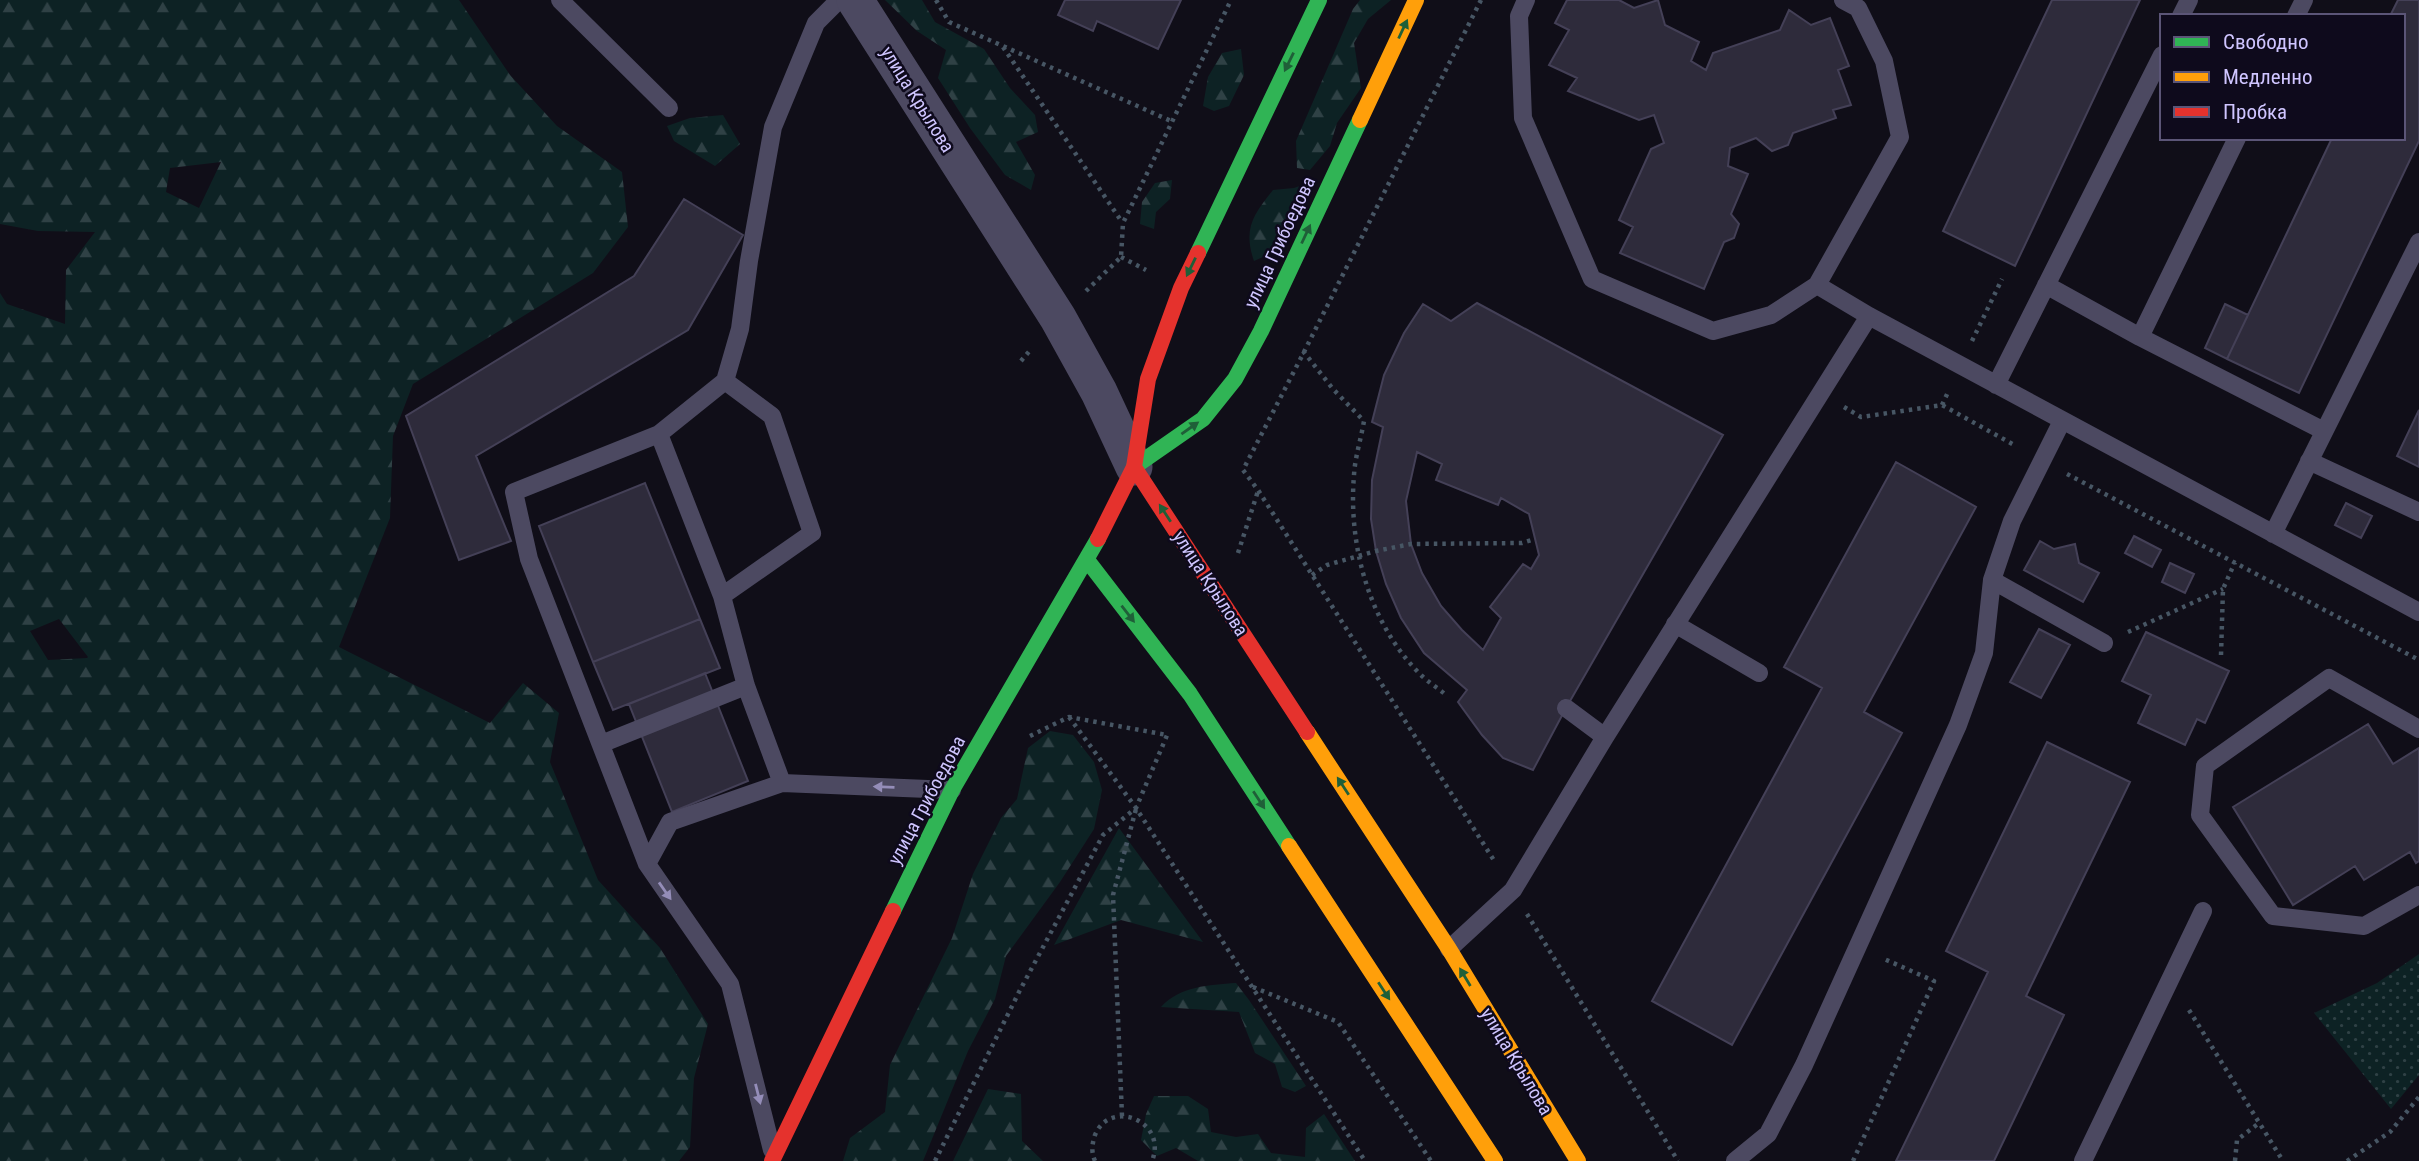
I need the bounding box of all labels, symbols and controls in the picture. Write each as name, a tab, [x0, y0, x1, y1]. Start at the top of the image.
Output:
legend	[2160, 14, 2405, 140]
one-way arrow	[1397, 18, 1408, 39]
text: Свободно	[2223, 30, 2309, 54]
street label: улица Крылова	[876, 42, 959, 157]
one-way arrow	[1283, 52, 1295, 72]
text: Медленно	[2223, 65, 2312, 89]
text: Пробка	[2223, 100, 2287, 124]
street label: улица Грибоедова	[1239, 173, 1320, 312]
one-way arrow	[1301, 224, 1312, 245]
one-way arrow	[1185, 257, 1197, 277]
one-way arrow	[1181, 421, 1199, 435]
one-way arrow	[1158, 504, 1172, 522]
street label: улица Крылова	[1168, 526, 1253, 640]
one-way arrow	[1121, 605, 1136, 623]
street label: улица Грибоедова	[883, 732, 970, 869]
one-way arrow	[1336, 776, 1349, 795]
one-way arrow	[873, 782, 895, 793]
one-way arrow	[1253, 790, 1266, 810]
one-way arrow	[658, 882, 672, 900]
one-way arrow	[1459, 968, 1472, 987]
one-way arrow	[1377, 981, 1390, 1000]
street label: улица Крылова	[1476, 1003, 1558, 1119]
one-way arrow	[753, 1083, 764, 1105]

